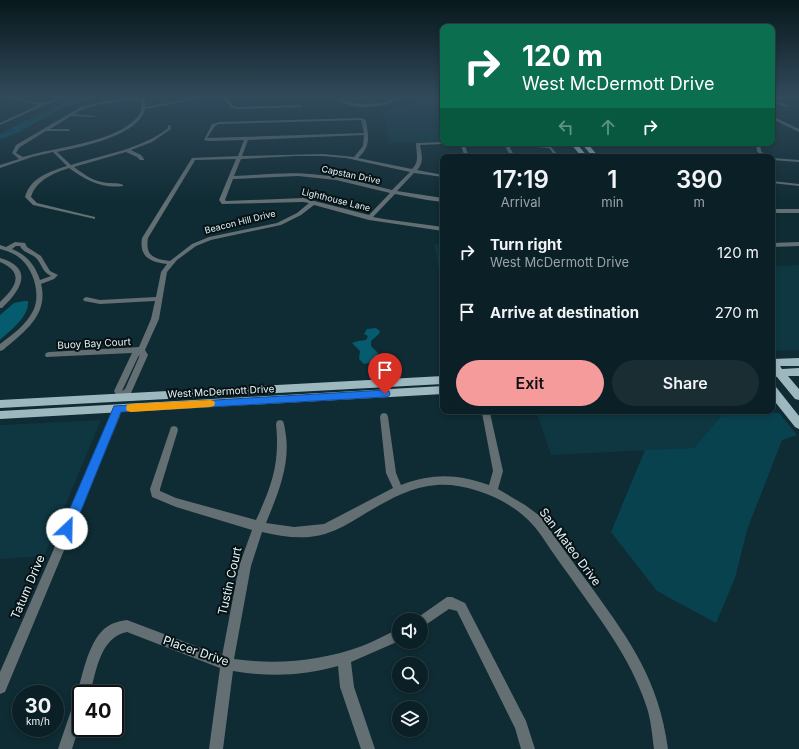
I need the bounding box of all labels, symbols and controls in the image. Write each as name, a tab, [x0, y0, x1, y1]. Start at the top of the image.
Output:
text: 120 m	[522, 39, 603, 73]
icon: right	[456, 40, 508, 92]
text: West McDermott Drive	[522, 73, 714, 94]
icon: left	[555, 116, 577, 138]
icon: ahead	[597, 116, 619, 138]
icon: right	[639, 116, 661, 138]
street label: Capstan Drive	[321, 163, 382, 186]
text: 17:19	[493, 165, 549, 194]
text: 1	[607, 165, 618, 194]
text: 390	[676, 165, 723, 194]
street label: Lighthouse Lane	[301, 186, 372, 213]
text: Arrival	[501, 194, 541, 210]
text: min	[601, 194, 624, 210]
text: m	[694, 194, 705, 210]
street label: Beacon Hill Drive	[203, 207, 277, 236]
text: Turn right	[490, 235, 562, 254]
icon: right	[456, 241, 478, 263]
text: 120 m	[717, 243, 759, 262]
text: West McDermott Drive	[490, 254, 629, 270]
icon: arrive	[456, 301, 478, 323]
text: Arrive at destination	[490, 303, 639, 322]
text: 270 m	[715, 303, 759, 322]
street label: Buoy Bay Court	[57, 335, 132, 351]
pin	[368, 353, 402, 394]
icon: arrive	[374, 359, 396, 381]
button: Exit	[456, 360, 604, 406]
button: Share	[612, 360, 759, 406]
street label: West McDermott Drive	[167, 382, 275, 400]
street label: San Mateo Drive	[536, 505, 605, 589]
position arrow	[46, 508, 88, 550]
street label: Tustin Court	[214, 545, 245, 616]
street label: Tatum Drive	[7, 552, 48, 621]
map controls	[392, 613, 428, 737]
button: sound	[392, 613, 428, 649]
street label: Placer Drive	[161, 632, 231, 669]
button: search	[392, 657, 428, 693]
speed limit sign: 40	[72, 685, 124, 737]
text: 30	[25, 694, 51, 718]
button: layers	[392, 701, 428, 737]
text: km/h	[26, 715, 50, 727]

